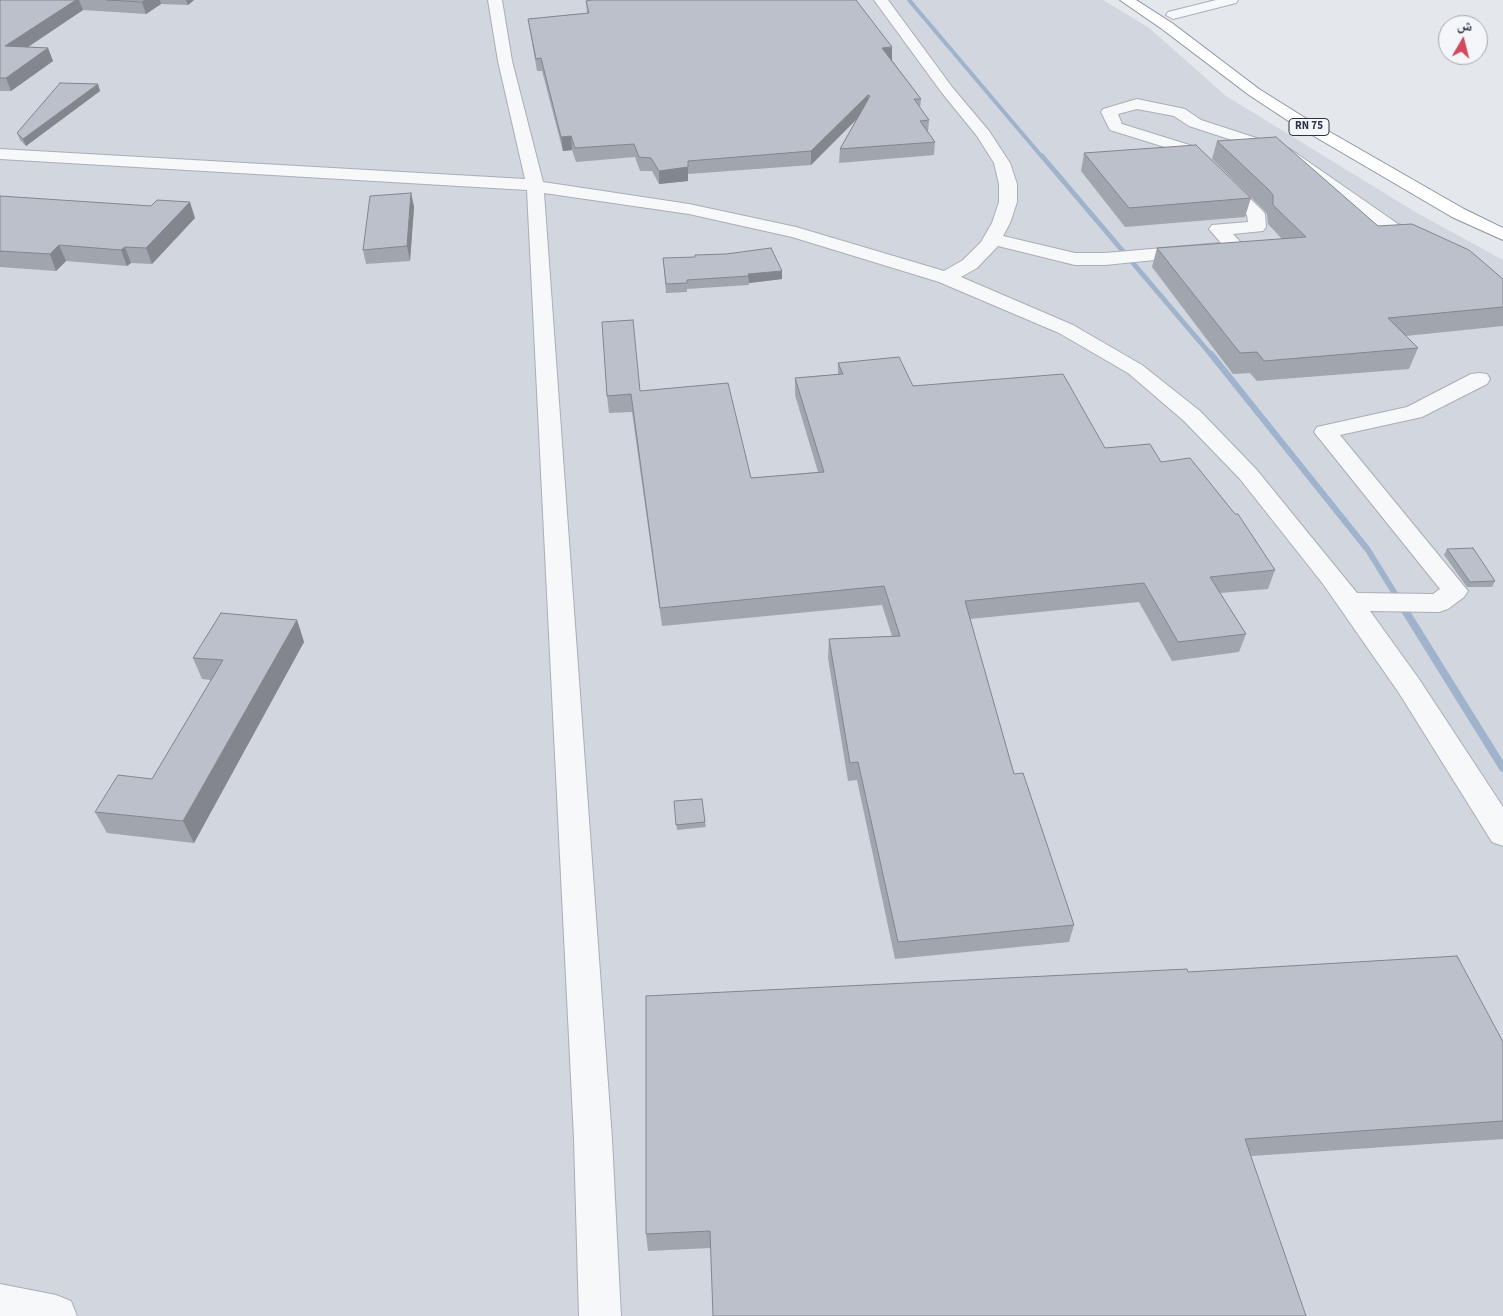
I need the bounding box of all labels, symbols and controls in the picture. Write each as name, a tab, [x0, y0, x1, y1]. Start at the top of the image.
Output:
north arrow	[1438, 15, 1488, 65]
text: ش	[1456, 15, 1474, 37]
road number: RN 75	[1289, 118, 1329, 136]

